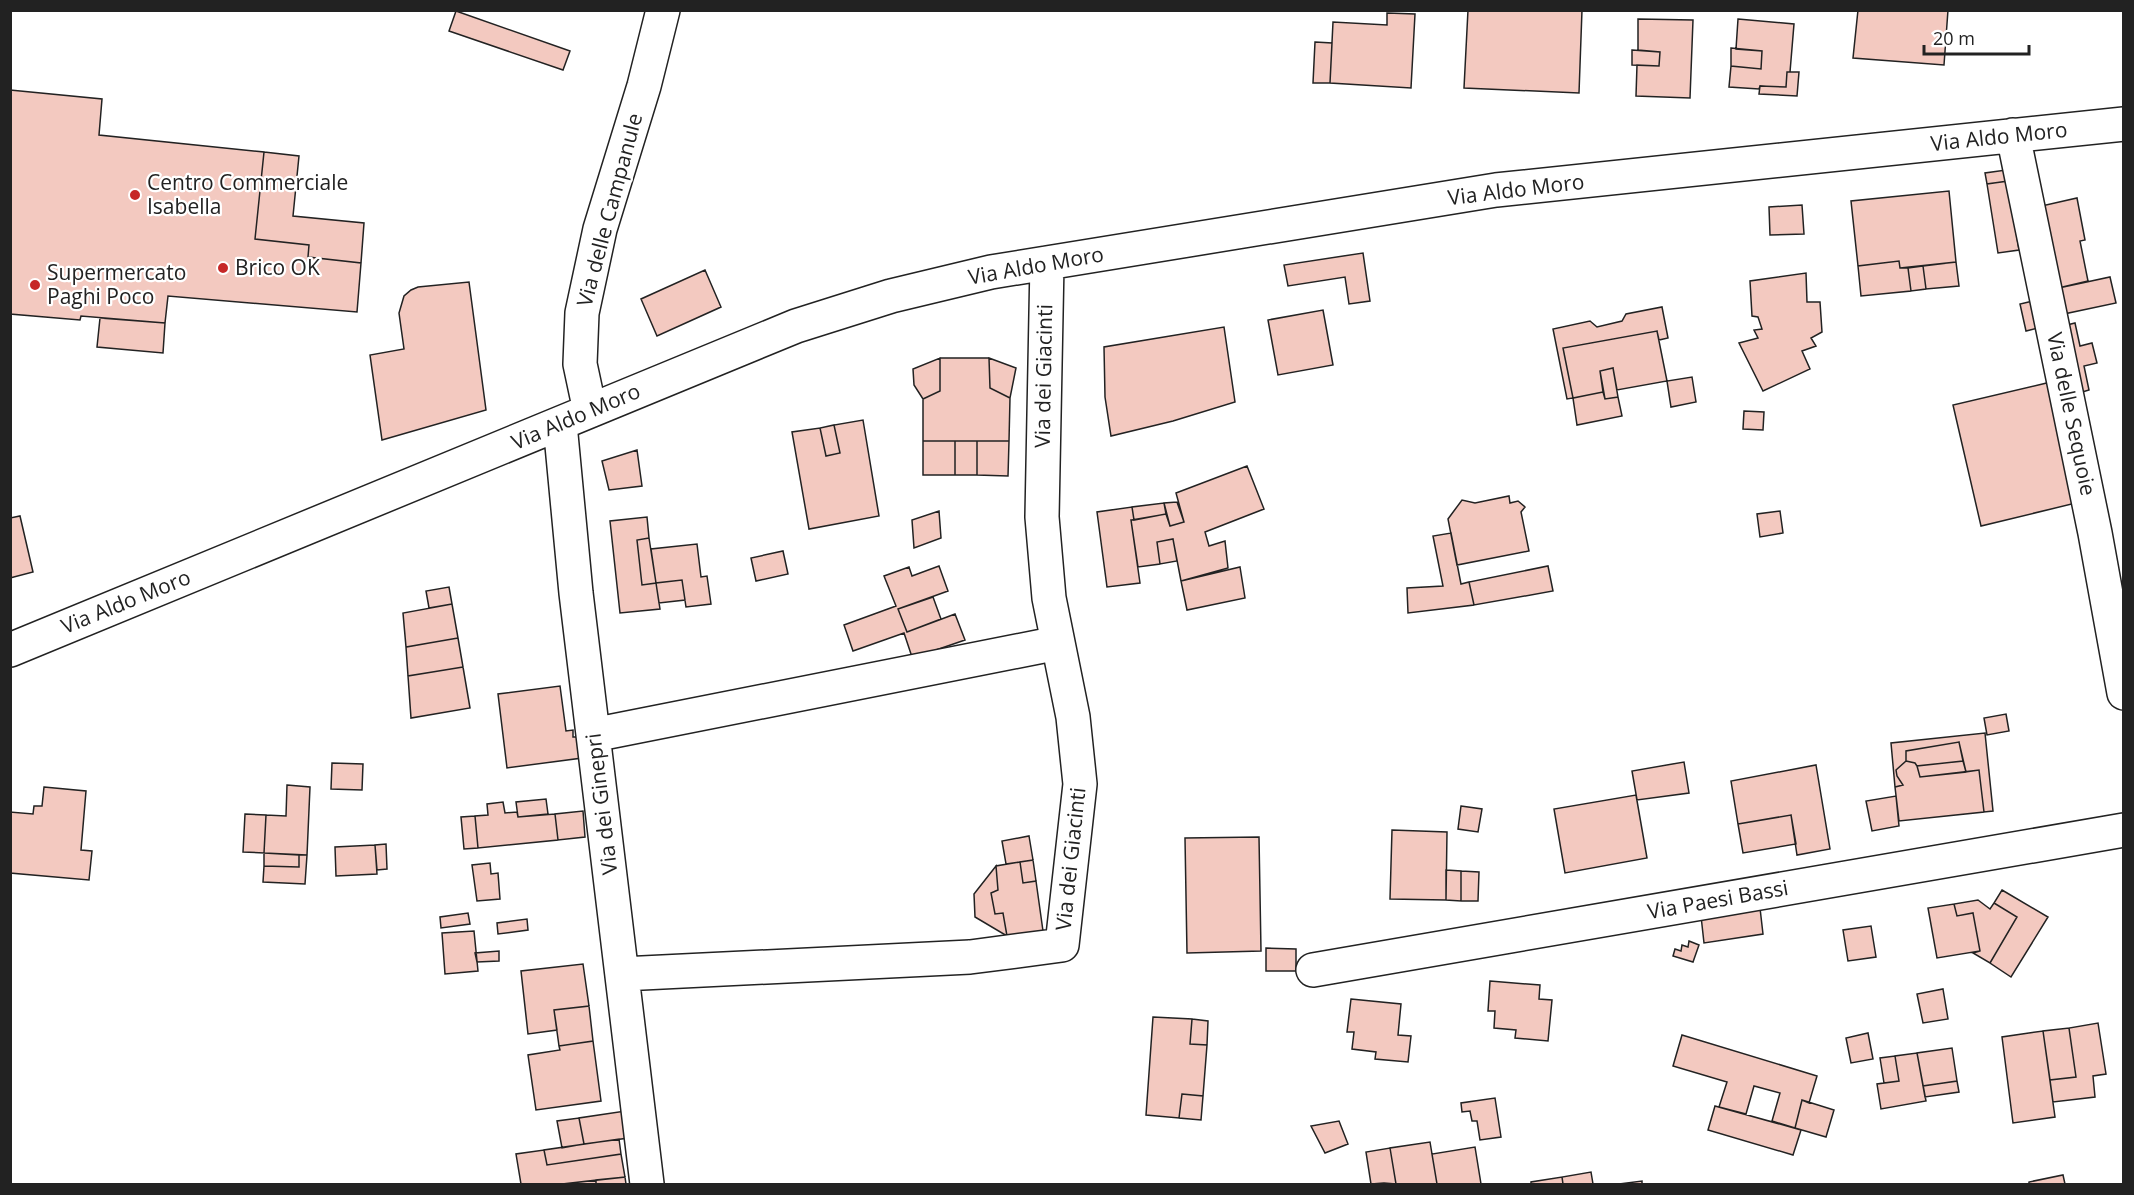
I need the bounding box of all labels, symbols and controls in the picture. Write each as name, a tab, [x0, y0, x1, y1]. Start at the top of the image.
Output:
scale bar	[1924, 18, 2029, 56]
text: 20 m	[1933, 26, 1975, 50]
street label: Via delle Campanule	[570, 110, 648, 310]
street label: Via Aldo Moro	[1929, 115, 2069, 157]
street label: Via Aldo Moro	[1446, 167, 1586, 211]
place label: Centro Commerciale Isabella	[147, 168, 348, 220]
marker: Centro Commerciale Isabella	[128, 188, 142, 202]
street label: Via Aldo Moro	[966, 239, 1106, 291]
place label: Brico OK	[235, 253, 320, 281]
place label: Supermercato Paghi Poco	[47, 258, 186, 310]
marker: Brico OK	[216, 261, 230, 275]
marker: Supermercato Paghi Poco	[28, 278, 42, 292]
street label: Via dei Giacinti	[1028, 304, 1058, 448]
street label: Via delle Sequoie	[2041, 330, 2103, 498]
street label: Via Aldo Moro	[507, 376, 644, 456]
street label: Via Aldo Moro	[57, 562, 194, 640]
street label: Via dei Ginepri	[578, 732, 624, 876]
street label: Via dei Giacinti	[1049, 786, 1091, 932]
street label: Via Paesi Bassi	[1645, 873, 1790, 925]

